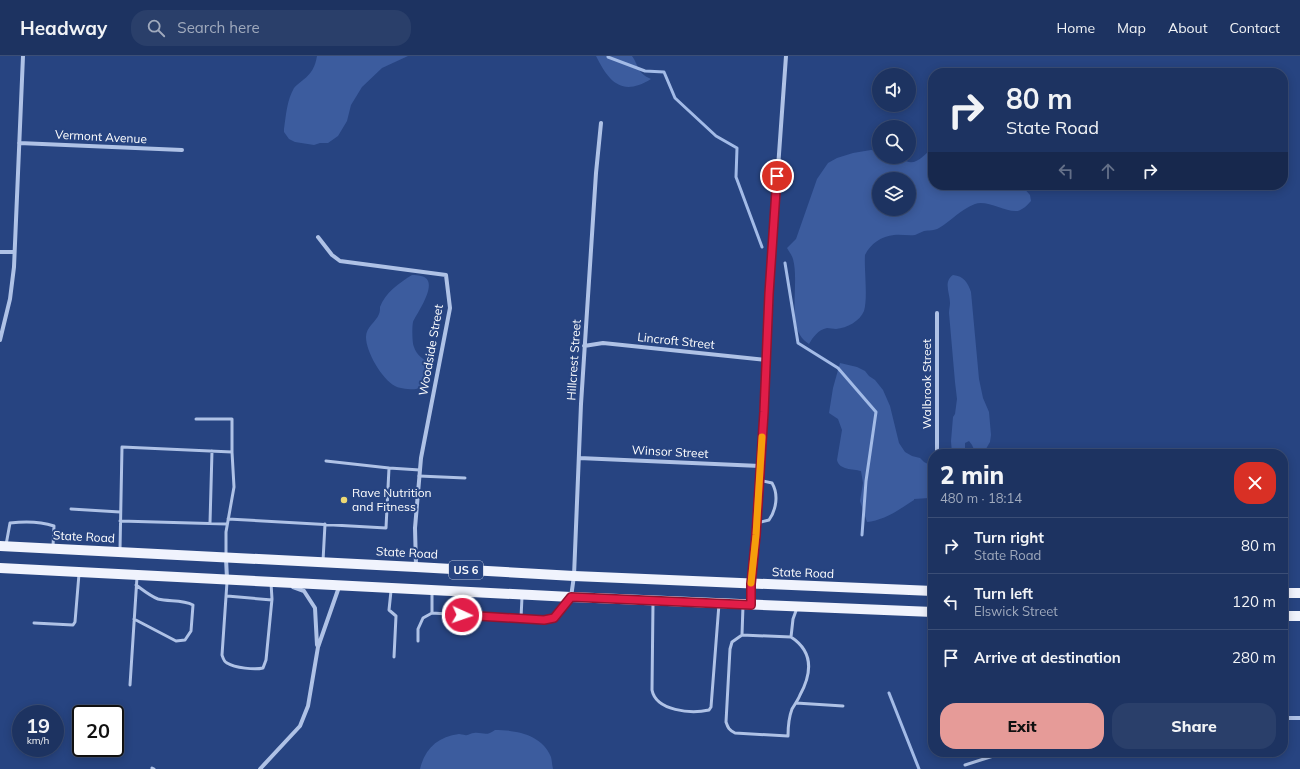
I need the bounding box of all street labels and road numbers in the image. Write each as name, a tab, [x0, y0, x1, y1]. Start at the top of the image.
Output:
street label: Vermont Avenue	[55, 127, 147, 146]
street label: Woodside Street	[415, 303, 446, 397]
street label: Hillcrest Street	[563, 319, 584, 401]
street label: Lincroft Street	[637, 329, 715, 352]
street label: Walbrook Street	[919, 339, 934, 429]
street label: Winsor Street	[631, 442, 709, 461]
street label: State Road	[53, 527, 115, 546]
street label: State Road	[376, 543, 438, 562]
road number: US 6	[449, 561, 483, 579]
street label: State Road	[772, 564, 834, 581]

